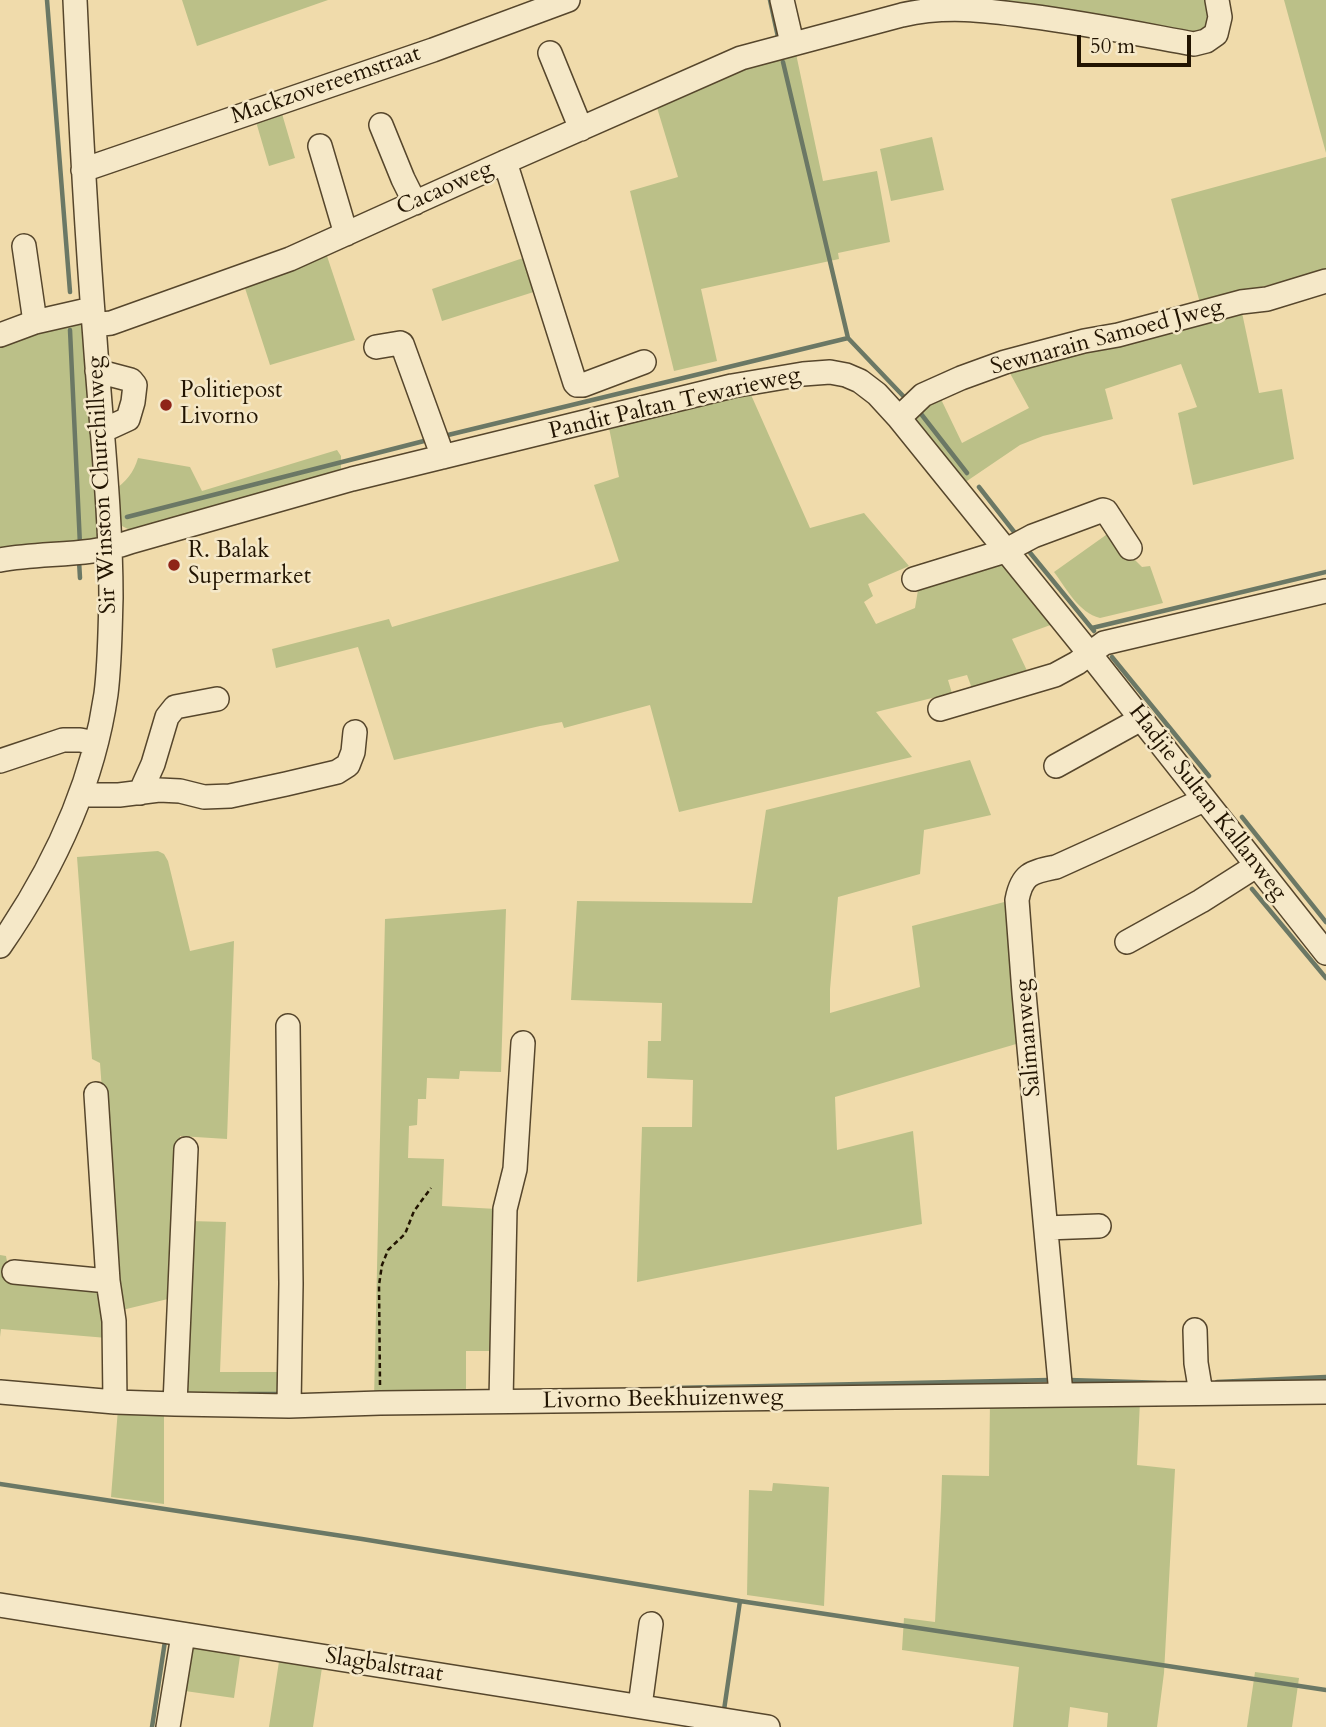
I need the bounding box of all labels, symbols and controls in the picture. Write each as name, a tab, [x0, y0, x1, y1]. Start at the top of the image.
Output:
scale bar	[1081, 21, 1195, 65]
text: 50 m	[1090, 32, 1135, 61]
street label: Mackzovereemstraat	[228, 41, 424, 131]
street label: Cacaoweg	[393, 156, 497, 222]
street label: Sewnarain Samoed Jweg	[988, 294, 1226, 382]
street label: Sir Winston Churchillweg	[82, 355, 124, 615]
street label: Pandit Paltan Tewarieweg	[547, 362, 803, 446]
place label: Politiepost Livorno	[180, 378, 282, 432]
marker: Politiepost Livorno	[158, 397, 174, 413]
place label: R. Balak Supermarket	[188, 538, 311, 592]
marker: R. Balak Supermarket	[166, 557, 182, 573]
street label: Hadjie Sultan Kallanweg	[1122, 700, 1292, 906]
street label: Salimanweg	[1010, 978, 1048, 1098]
street label: Livorno Beekhuizenweg	[542, 1384, 784, 1416]
street label: Slagbalstraat	[323, 1643, 445, 1689]

